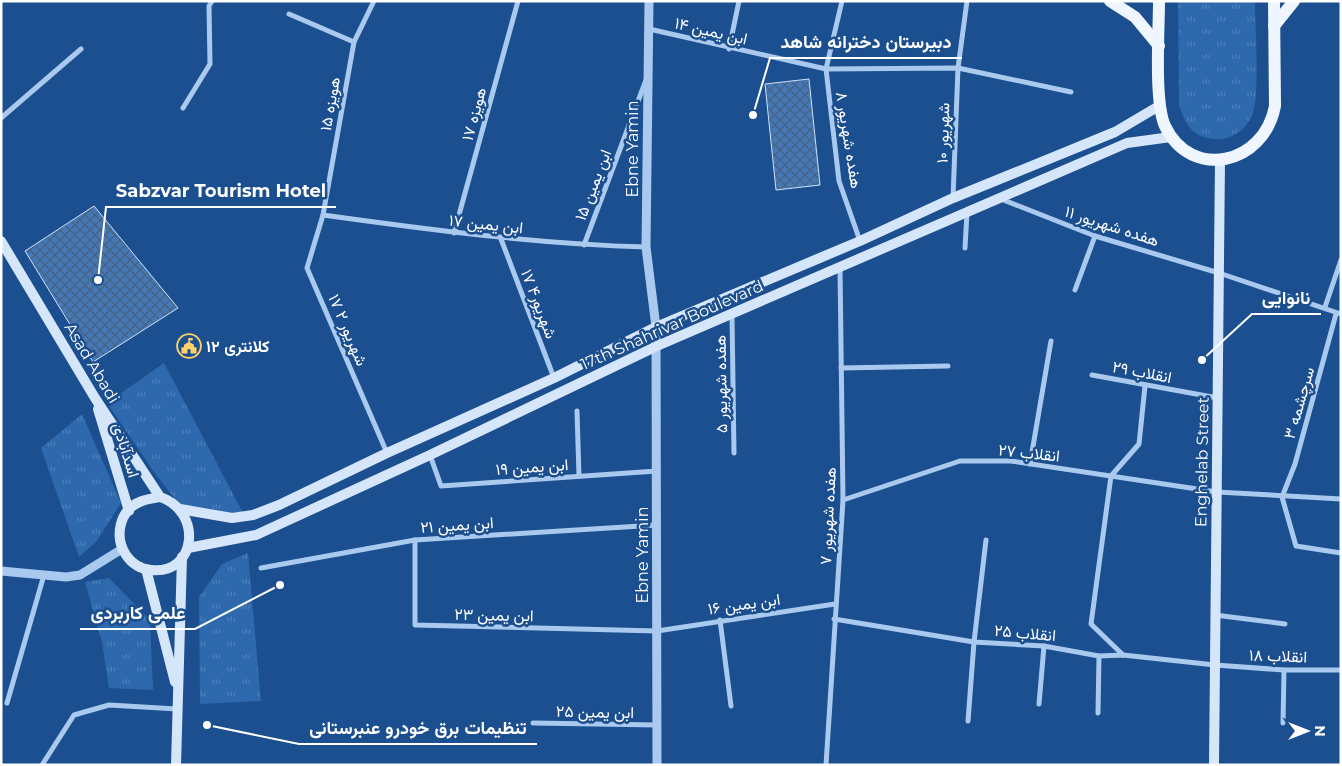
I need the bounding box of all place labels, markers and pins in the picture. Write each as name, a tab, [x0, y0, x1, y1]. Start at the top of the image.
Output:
callout: دبیرستان دخترانه شاهد	[770, 25, 962, 58]
callout: Sabzvar Tourism Hotel	[106, 174, 336, 207]
callout: نانوایی	[1252, 281, 1321, 314]
public building icon: کلانتری ۱۲	[176, 333, 202, 359]
place label: کلانتری ۱۲	[206, 337, 270, 357]
callout: علمی کاربردی	[80, 596, 195, 629]
callout: تنظیمات برق خودرو عنبرستانی	[299, 711, 537, 744]

